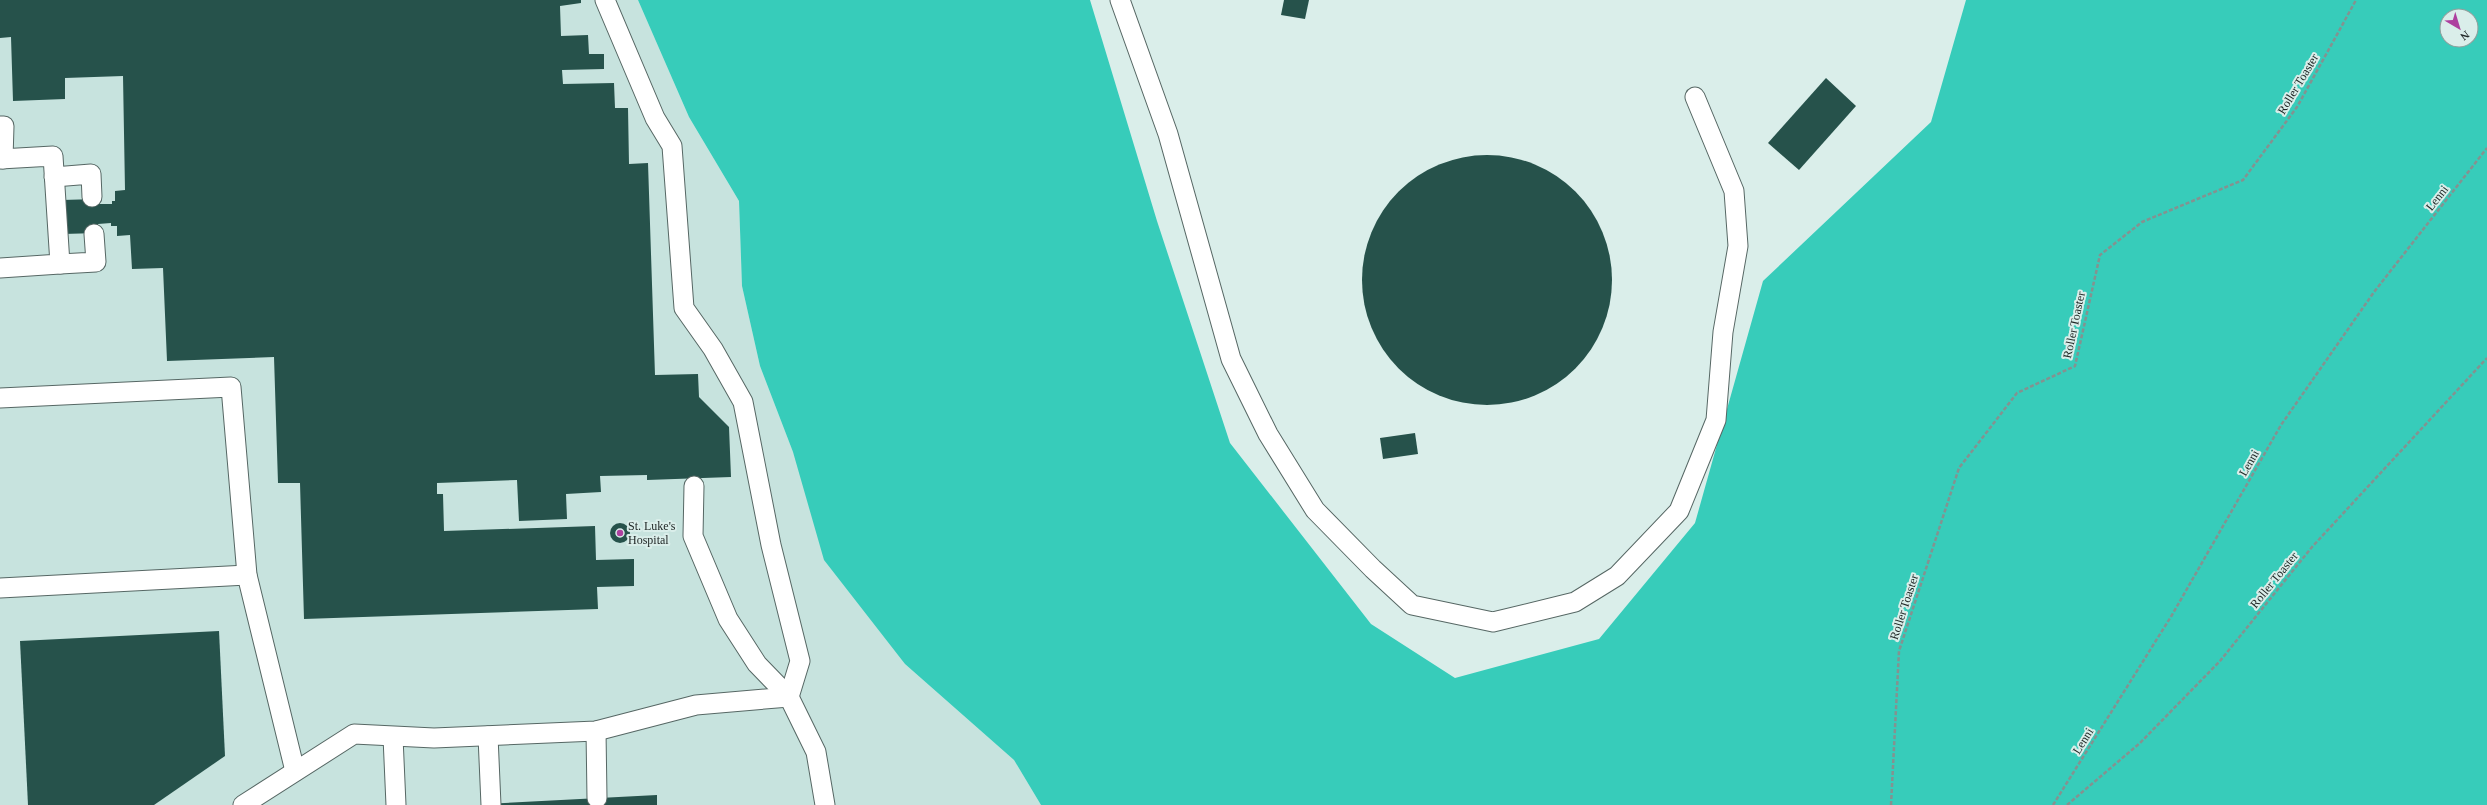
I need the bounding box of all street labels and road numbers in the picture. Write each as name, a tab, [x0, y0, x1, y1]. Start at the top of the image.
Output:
street label: Roller Toaster	[2275, 51, 2321, 117]
street label: Lenni	[2423, 182, 2452, 213]
street label: Roller Toaster	[2060, 290, 2088, 360]
street label: Lenni	[2236, 447, 2262, 479]
street label: Roller Toaster	[2247, 549, 2301, 611]
street label: Roller Toaster	[1887, 573, 1921, 641]
street label: Lenni	[2070, 725, 2097, 757]

